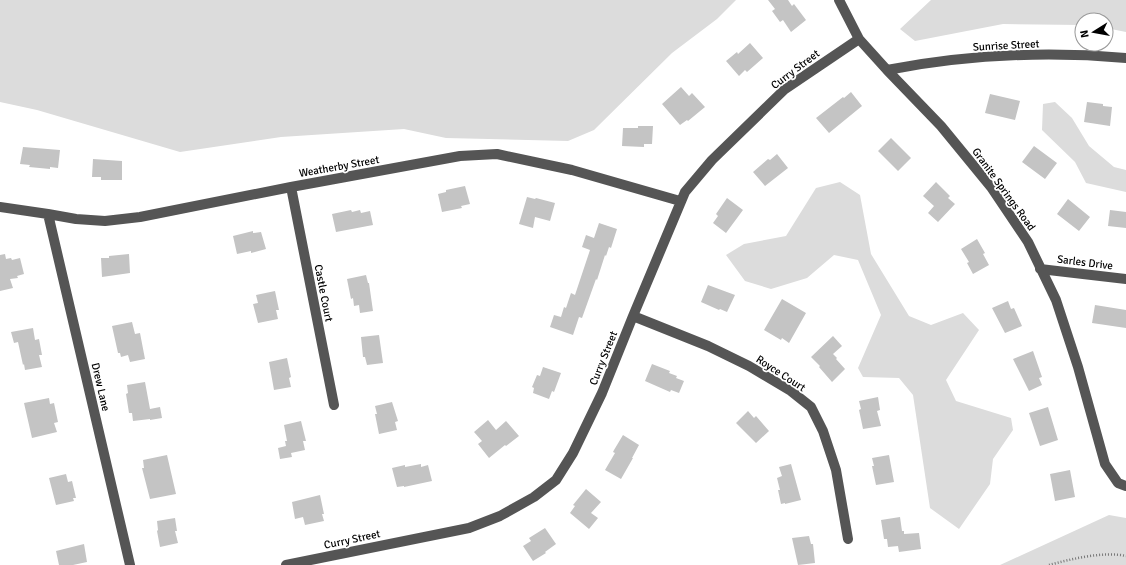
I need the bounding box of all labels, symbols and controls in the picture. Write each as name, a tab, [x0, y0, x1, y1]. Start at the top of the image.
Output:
north arrow	[1074, 12, 1114, 52]
text: N	[1078, 29, 1092, 39]
street label: Sunrise Street	[972, 37, 1040, 54]
street label: Curry Street	[769, 47, 822, 92]
street label: Granite Springs Road	[969, 145, 1038, 233]
street label: Weatherby Street	[298, 153, 380, 180]
street label: Sarles Drive	[1056, 253, 1114, 272]
street label: Castle Court	[312, 263, 335, 323]
street label: Curry Street	[587, 329, 620, 387]
street label: Royce Court	[753, 353, 808, 394]
street label: Drew Lane	[89, 362, 112, 413]
street label: Curry Street	[323, 527, 382, 552]

